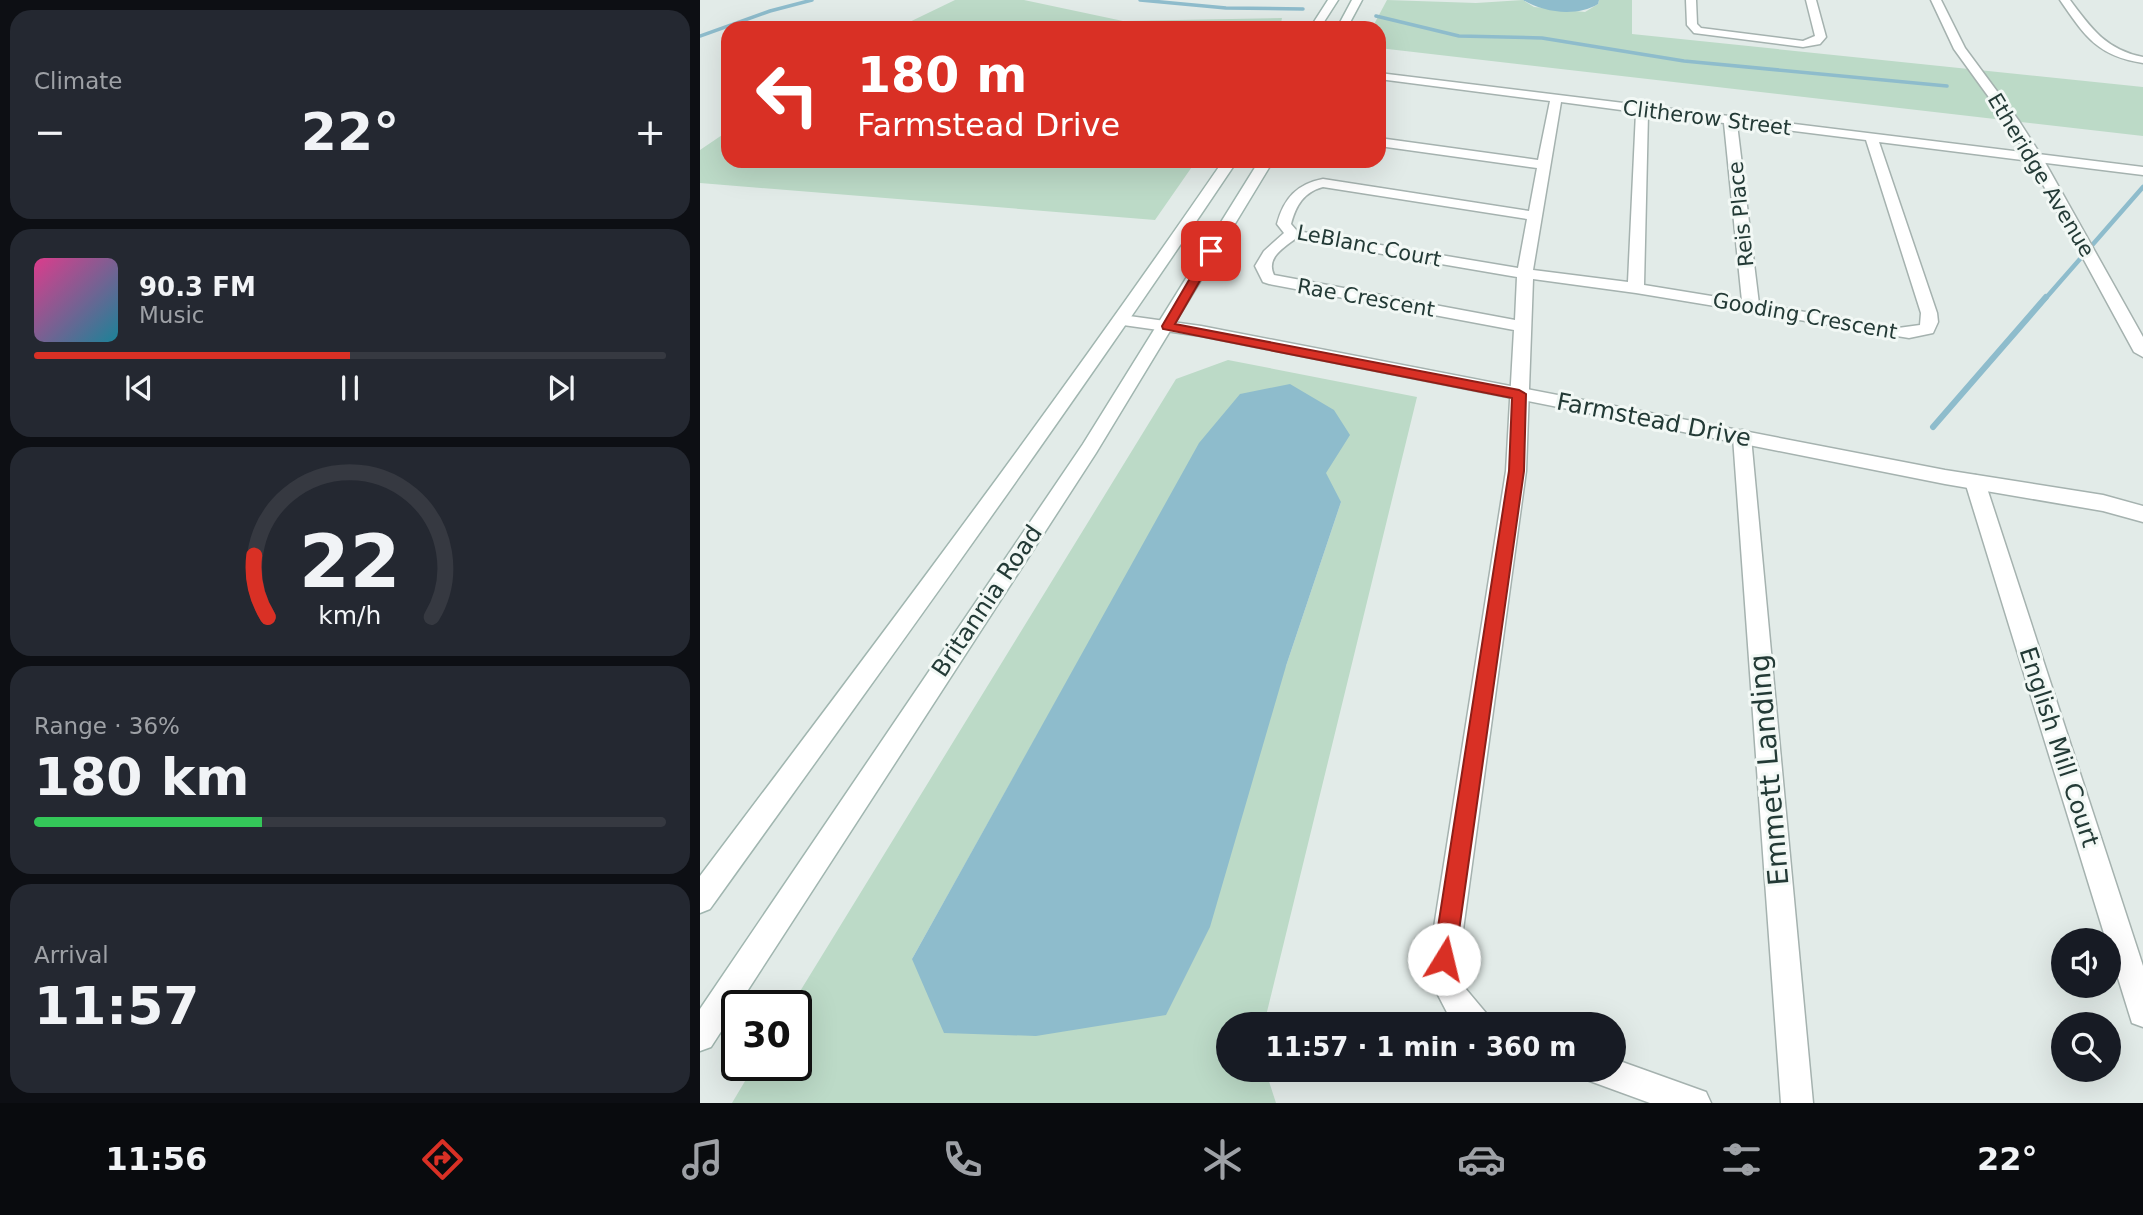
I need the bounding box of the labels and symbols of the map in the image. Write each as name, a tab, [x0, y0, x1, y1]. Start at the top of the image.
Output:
street label: Etheridge Avenue	[1983, 89, 2099, 261]
street label: Clitherow Street	[1621, 96, 1793, 140]
street label: Reis Place	[1724, 160, 1758, 268]
street label: LeBlanc Court	[1295, 220, 1443, 272]
pin	[1181, 221, 1241, 281]
street label: Rae Crescent	[1295, 274, 1437, 322]
street label: Gooding Crescent	[1711, 288, 1899, 344]
street label: Farmstead Drive	[1554, 387, 1754, 453]
street label: Britannia Road	[926, 520, 1048, 682]
street label: English Mill Court	[2013, 643, 2105, 851]
street label: Emmett Landing	[1742, 653, 1796, 887]
position arrow	[1407, 922, 1481, 996]
speed limit sign: 30	[721, 990, 812, 1081]

